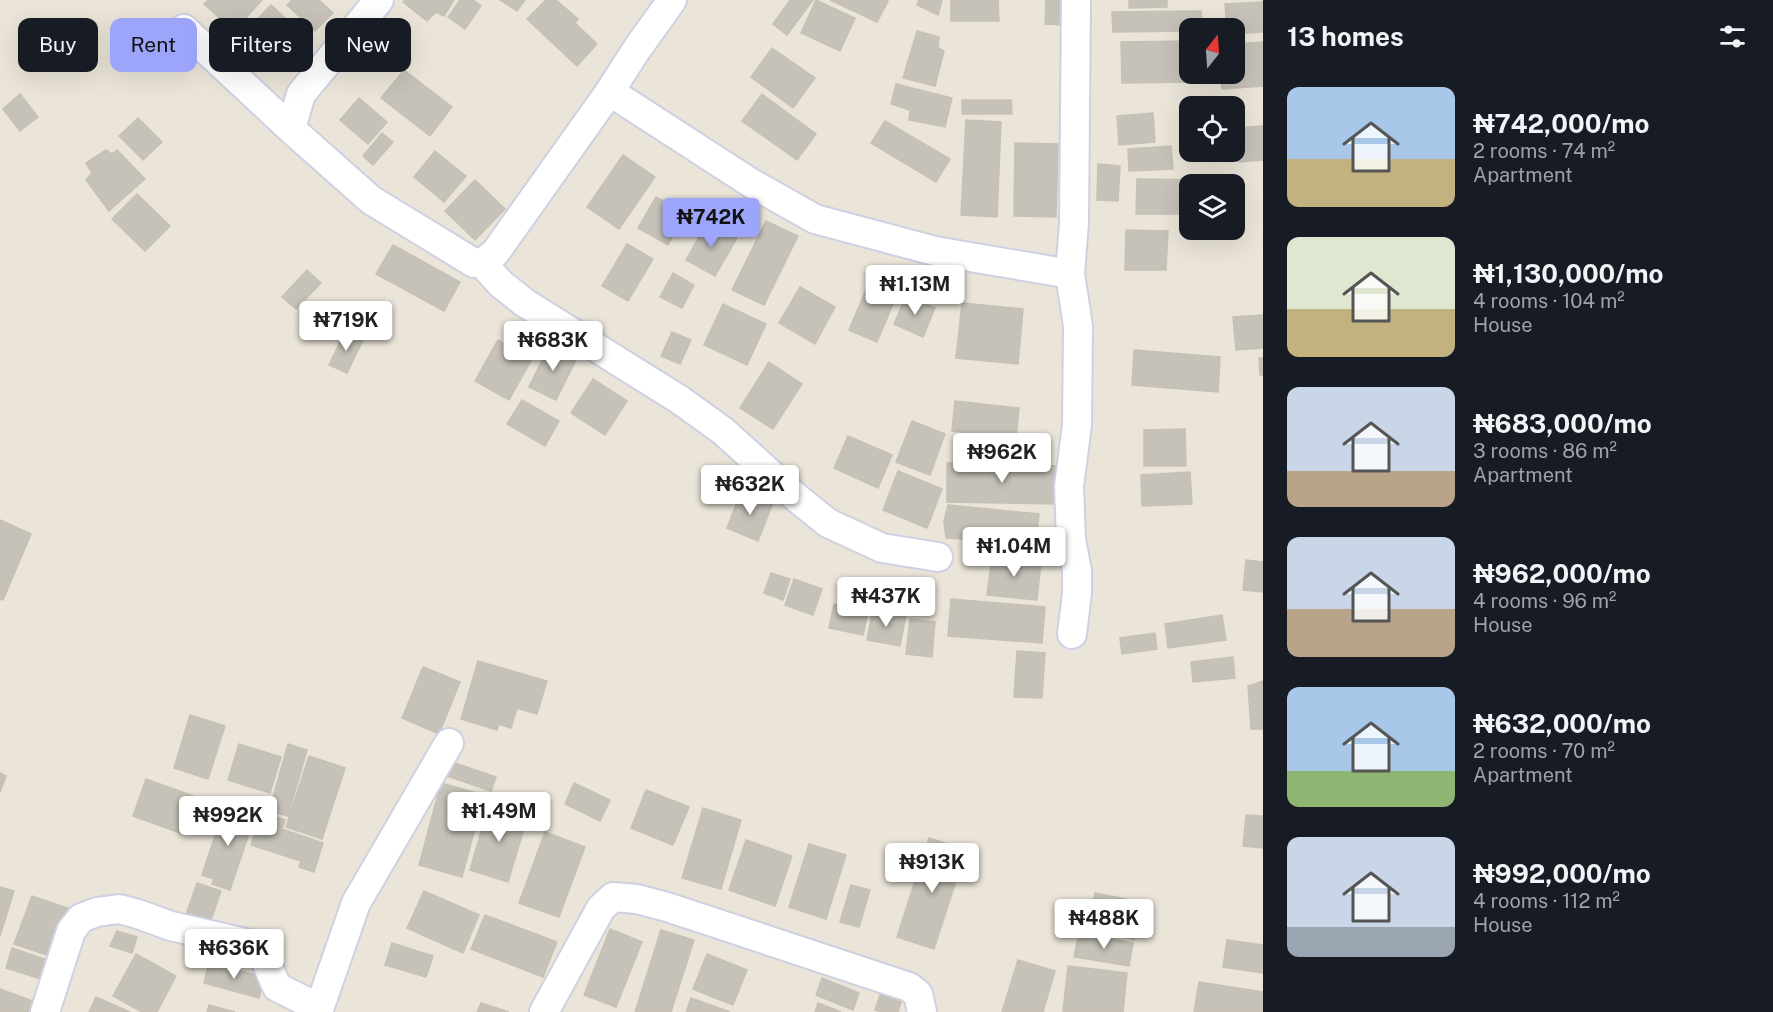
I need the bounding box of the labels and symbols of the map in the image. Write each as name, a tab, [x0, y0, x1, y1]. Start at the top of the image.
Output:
north arrow	[1179, 18, 1245, 84]
pin: ₦742K	[669, 198, 753, 249]
pin: ₦1.13M	[866, 265, 964, 316]
pin: ₦719K	[304, 301, 388, 352]
pin: ₦683K	[511, 321, 595, 372]
pin: ₦962K	[960, 433, 1044, 484]
pin: ₦632K	[708, 465, 792, 516]
pin: ₦1.04M	[965, 527, 1063, 578]
pin: ₦437K	[844, 577, 928, 628]
pin: ₦1.49M	[450, 792, 548, 843]
pin: ₦992K	[186, 796, 270, 847]
pin: ₦913K	[890, 843, 974, 894]
pin: ₦488K	[1062, 899, 1146, 950]
pin: ₦636K	[192, 929, 276, 980]

